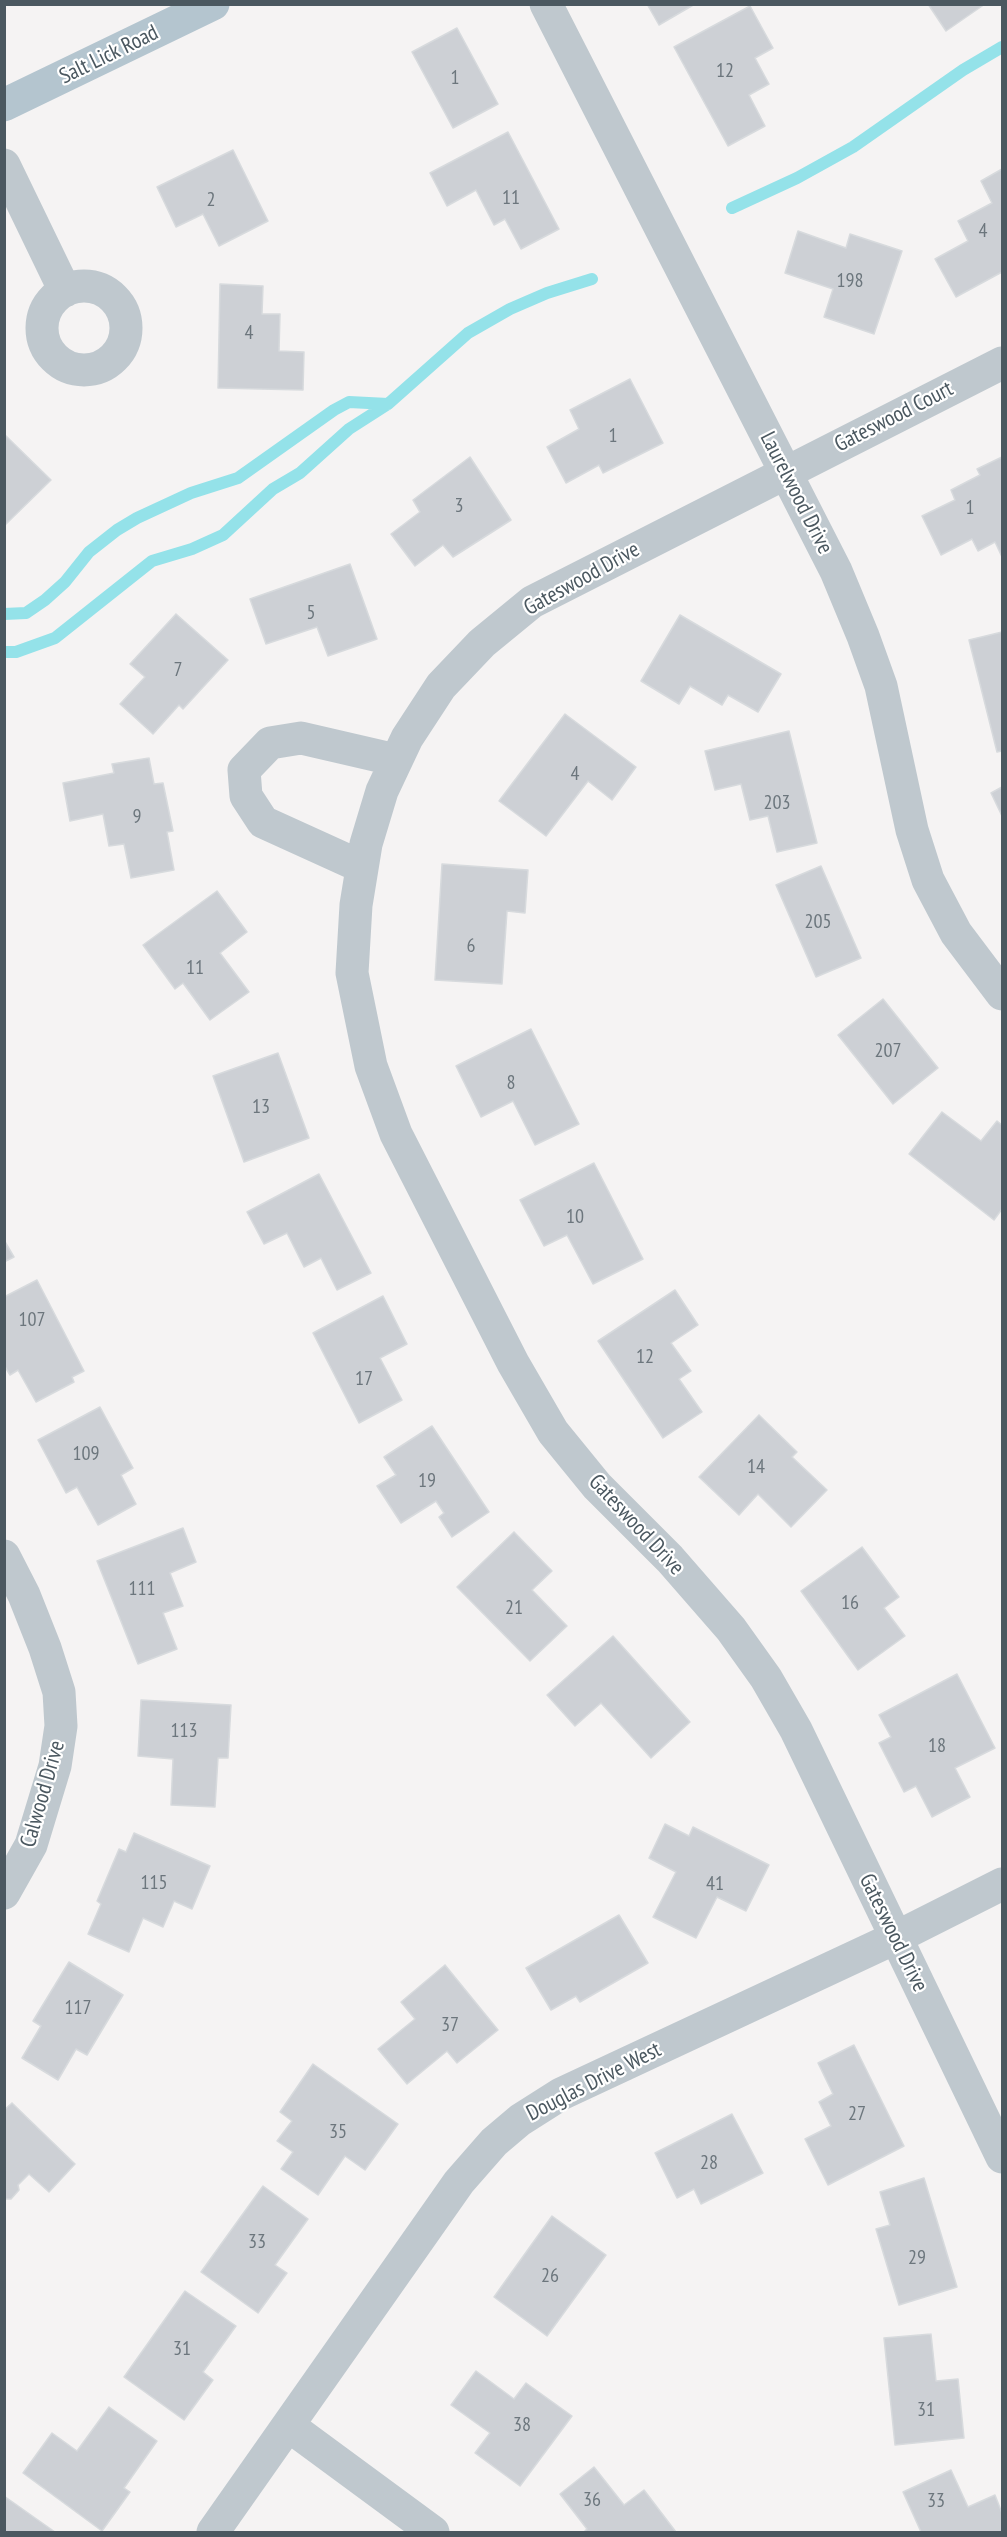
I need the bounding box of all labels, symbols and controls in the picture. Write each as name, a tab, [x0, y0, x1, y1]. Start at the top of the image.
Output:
street label: Salt Lick Road	[55, 20, 163, 90]
house number: 12	[716, 59, 734, 83]
house number: 1	[451, 66, 459, 90]
house number: 11	[502, 186, 520, 210]
house number: 2	[207, 188, 215, 212]
house number: 4	[979, 219, 987, 243]
house number: 198	[837, 269, 863, 293]
house number: 4	[245, 321, 253, 345]
street label: Gateswood Court	[830, 376, 958, 458]
house number: 1	[609, 424, 617, 448]
street label: Laurelwood Drive	[754, 428, 838, 558]
house number: 3	[455, 494, 463, 518]
house number: 1	[966, 496, 974, 520]
street label: Gateswood Drive	[520, 536, 644, 622]
house number: 5	[307, 601, 315, 625]
house number: 7	[174, 658, 182, 682]
house number: 4	[571, 762, 579, 786]
house number: 203	[764, 791, 790, 815]
house number: 9	[133, 805, 141, 829]
house number: 205	[805, 910, 831, 934]
house number: 6	[467, 934, 475, 958]
house number: 11	[186, 956, 204, 980]
house number: 207	[875, 1039, 901, 1063]
house number: 8	[507, 1071, 515, 1095]
house number: 13	[252, 1095, 270, 1119]
house number: 10	[566, 1205, 584, 1229]
house number: 107	[19, 1308, 45, 1332]
house number: 12	[636, 1345, 654, 1369]
house number: 17	[355, 1367, 373, 1391]
house number: 109	[73, 1442, 99, 1466]
house number: 14	[747, 1455, 765, 1479]
house number: 19	[418, 1469, 436, 1493]
street label: Gateswood Drive	[583, 1469, 689, 1581]
house number: 111	[129, 1577, 155, 1601]
house number: 16	[841, 1591, 859, 1615]
house number: 21	[505, 1596, 523, 1620]
house number: 113	[171, 1719, 197, 1743]
house number: 18	[928, 1734, 946, 1758]
street label: Calwood Drive	[15, 1738, 71, 1850]
street label: Gateswood Drive	[853, 1870, 933, 1996]
house number: 115	[141, 1871, 167, 1895]
house number: 41	[706, 1872, 724, 1896]
house number: 117	[65, 1996, 91, 2020]
house number: 37	[441, 2013, 459, 2037]
street label: Douglas Drive West	[522, 2037, 666, 2127]
house number: 27	[848, 2102, 866, 2126]
house number: 35	[329, 2120, 347, 2144]
house number: 28	[700, 2151, 718, 2175]
house number: 33	[248, 2230, 266, 2254]
house number: 29	[908, 2246, 926, 2270]
house number: 26	[541, 2264, 559, 2288]
house number: 31	[173, 2337, 191, 2361]
house number: 31	[917, 2398, 935, 2422]
house number: 38	[513, 2413, 531, 2437]
house number: 36	[583, 2488, 601, 2512]
house number: 33	[927, 2489, 945, 2513]

